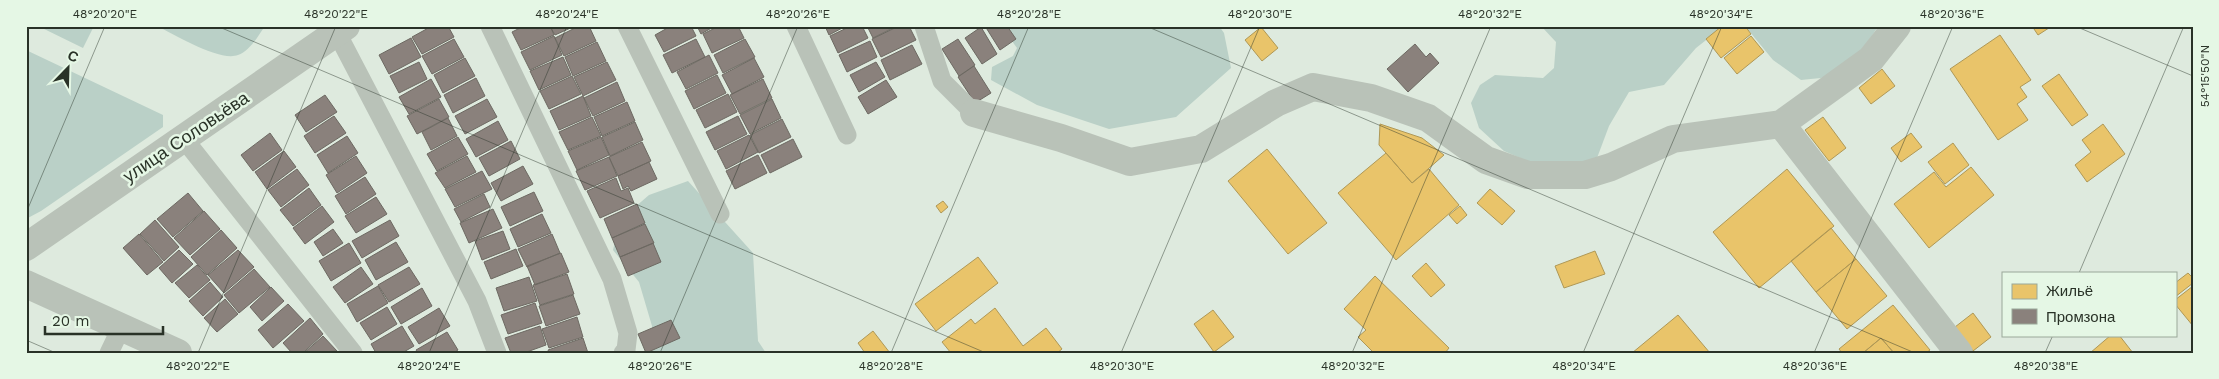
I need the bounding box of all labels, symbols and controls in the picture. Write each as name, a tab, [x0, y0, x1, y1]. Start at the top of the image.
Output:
text: 48°20'20"E	[73, 7, 138, 21]
text: 48°20'22"E	[304, 7, 368, 21]
text: 48°20'24"E	[535, 7, 599, 21]
text: 48°20'26"E	[766, 7, 830, 21]
text: 48°20'28"E	[997, 7, 1062, 21]
text: 48°20'30"E	[1228, 7, 1293, 21]
text: 48°20'32"E	[1458, 7, 1522, 21]
text: 48°20'34"E	[1689, 7, 1753, 21]
text: 48°20'36"E	[1920, 7, 1984, 21]
north arrow	[42, 42, 92, 92]
text: 54°15'50"N	[2198, 45, 2212, 107]
text: С	[65, 47, 81, 65]
street label: улица Соловьёва	[119, 86, 253, 186]
legend	[2002, 272, 2176, 336]
text: Жильё	[2046, 282, 2093, 300]
scale bar	[45, 304, 162, 336]
text: Промзона	[2046, 308, 2116, 326]
text: 20 m	[52, 312, 90, 330]
text: 48°20'22"E	[166, 359, 230, 373]
text: 48°20'24"E	[397, 359, 461, 373]
text: 48°20'26"E	[628, 359, 692, 373]
text: 48°20'28"E	[859, 359, 924, 373]
text: 48°20'30"E	[1090, 359, 1155, 373]
text: 48°20'32"E	[1321, 359, 1385, 373]
text: 48°20'34"E	[1552, 359, 1616, 373]
text: 48°20'36"E	[1783, 359, 1847, 373]
text: 48°20'38"E	[2014, 359, 2079, 373]

